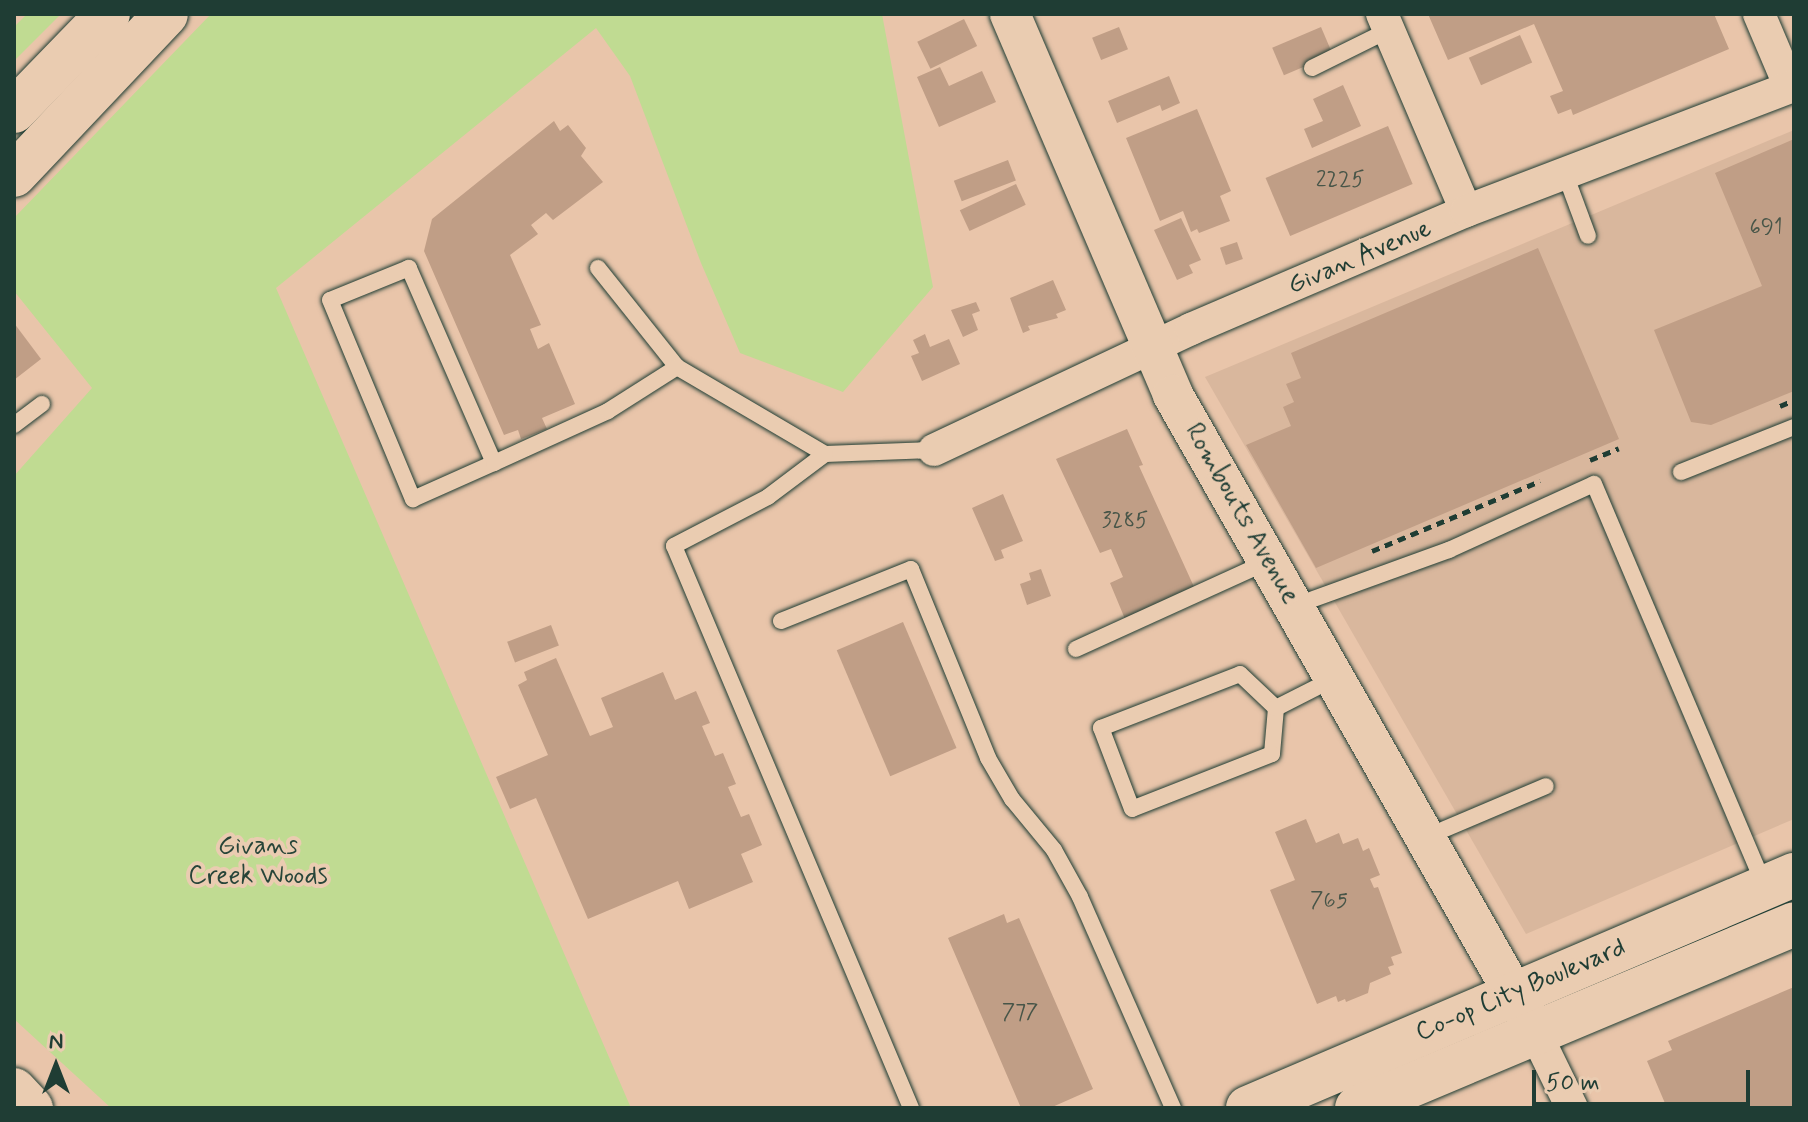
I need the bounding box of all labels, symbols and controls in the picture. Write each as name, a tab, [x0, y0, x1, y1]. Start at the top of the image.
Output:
house number: 2225	[1316, 168, 1364, 194]
street label: Givan Avenue	[1282, 213, 1438, 303]
house number: 691	[1750, 216, 1782, 242]
street label: Rombouts Avenue	[1176, 418, 1306, 610]
house number: 3285	[1102, 509, 1148, 535]
park label: Givans Creek Woods	[188, 831, 328, 892]
house number: 765	[1310, 889, 1348, 915]
street label: Co-op City Boulevard	[1411, 932, 1631, 1050]
house number: 777	[1002, 1001, 1038, 1027]
north arrow	[16, 1026, 96, 1106]
text: N	[49, 1028, 63, 1056]
scale bar	[1536, 1054, 1754, 1104]
text: 50 m	[1546, 1068, 1600, 1099]

